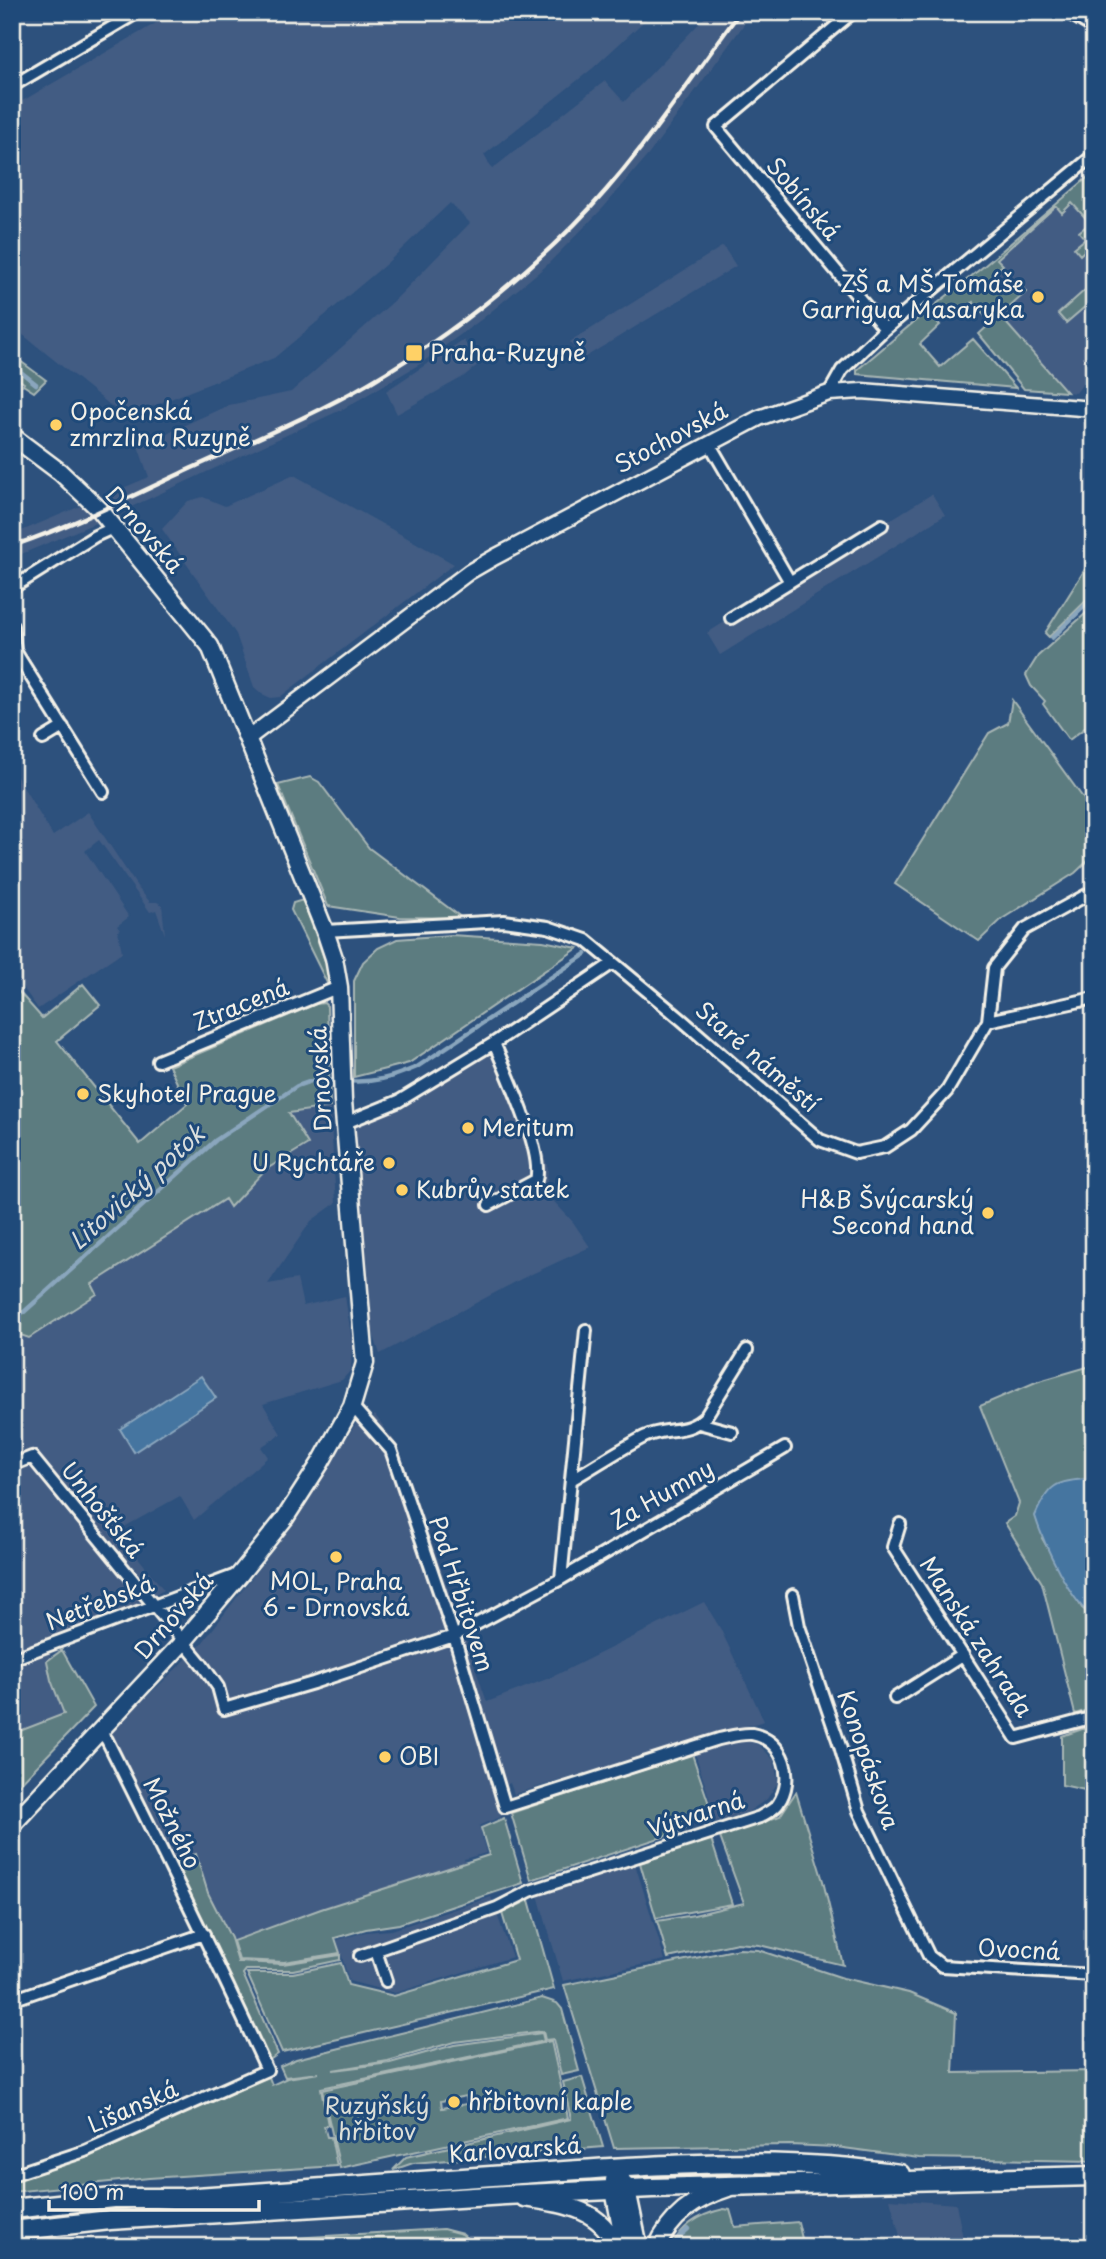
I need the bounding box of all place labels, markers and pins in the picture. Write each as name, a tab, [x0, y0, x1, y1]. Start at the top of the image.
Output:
place label: ZŠ a MŠ Tomáše Garrigua Masaryka	[801, 265, 1025, 326]
marker: ZŠ a MŠ Tomáše Garrigua Masaryka	[1030, 289, 1046, 305]
place label: Praha-Ruzyně	[430, 334, 586, 369]
marker: Praha-Ruzyně	[404, 343, 424, 363]
place label: Opočenská zmrzlina Ruzyně	[70, 393, 251, 454]
marker: Opočenská zmrzlina Ruzyně	[48, 417, 64, 433]
place label: Skyhotel Prague	[97, 1075, 277, 1110]
marker: Skyhotel Prague	[75, 1086, 91, 1102]
place label: Meritum	[482, 1109, 575, 1144]
marker: Meritum	[460, 1120, 476, 1136]
place label: U Rychtáře	[252, 1144, 375, 1179]
marker: U Rychtáře	[381, 1155, 397, 1171]
place label: Kubrův statek	[416, 1171, 569, 1206]
place label: H&B Švýcarský Second hand	[801, 1181, 974, 1242]
marker: Kubrův statek	[394, 1182, 410, 1198]
marker: H&B Švýcarský Second hand	[980, 1205, 996, 1221]
marker: MOL, Praha 6 - Drnovská	[328, 1549, 344, 1565]
place label: MOL, Praha 6 - Drnovská	[263, 1563, 410, 1624]
place label: OBI	[399, 1738, 439, 1773]
marker: OBI	[377, 1749, 393, 1765]
place label: hřbitovní kaple	[468, 2083, 633, 2118]
marker: hřbitovní kaple	[446, 2094, 462, 2110]

